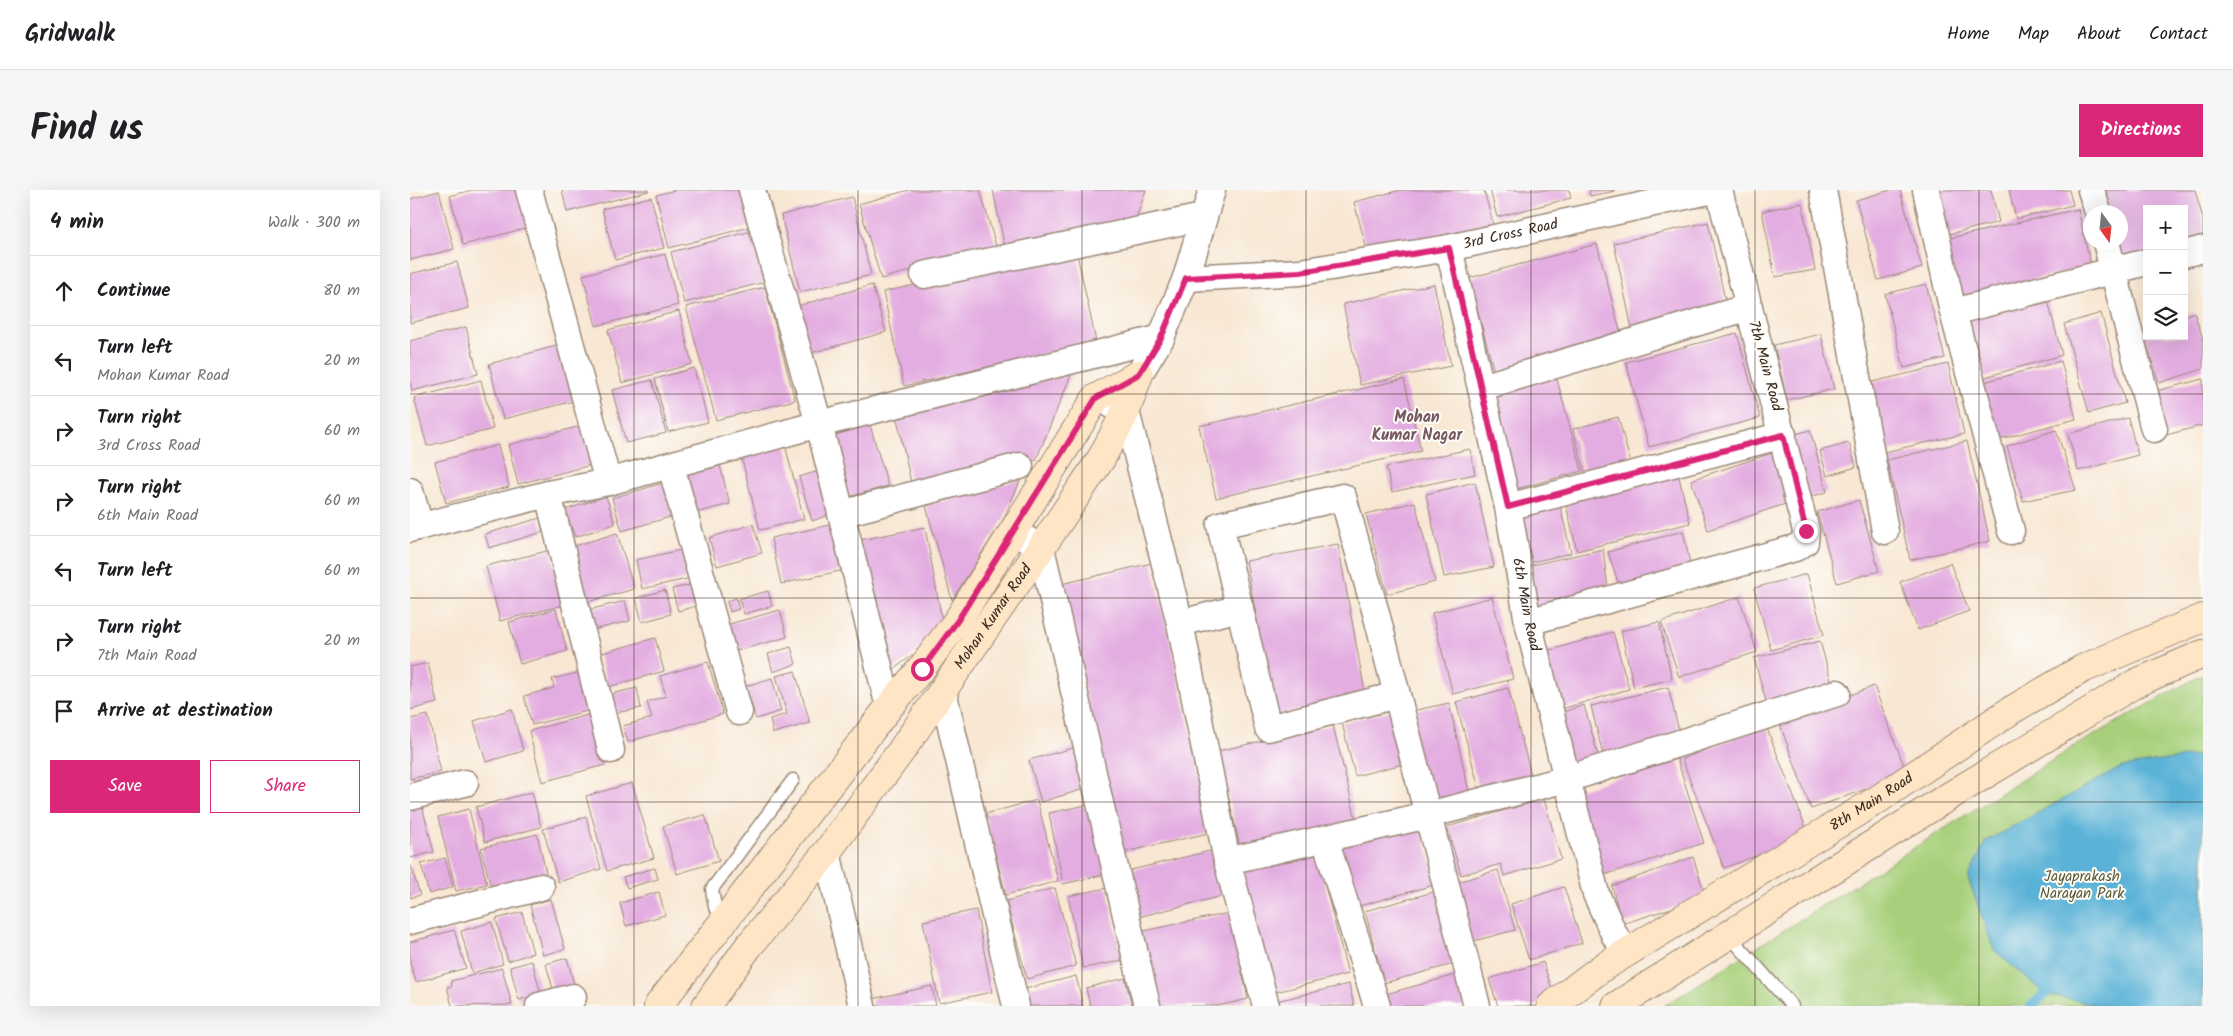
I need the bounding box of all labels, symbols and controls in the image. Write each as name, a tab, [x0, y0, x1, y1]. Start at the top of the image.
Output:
text: Gridwalk	[25, 15, 115, 54]
text: Home	[1947, 20, 1990, 49]
text: Map	[2018, 20, 2049, 49]
text: About	[2077, 20, 2121, 49]
text: Contact	[2149, 20, 2208, 49]
text: Find us	[30, 102, 143, 158]
button: Directions	[2079, 104, 2203, 157]
north arrow	[2083, 205, 2128, 250]
map controls	[2143, 205, 2188, 340]
button: +	[2143, 205, 2188, 250]
text: 4 min	[50, 206, 104, 239]
text: Walk · 300 m	[268, 210, 360, 235]
street label: 3rd Cross Road	[1461, 212, 1561, 257]
button: −	[2143, 250, 2188, 295]
text: Continue	[97, 276, 170, 306]
icon: ahead	[50, 277, 78, 305]
text: 80 m	[323, 278, 360, 303]
button: layers	[2143, 295, 2188, 340]
street label: 7th Main Road	[1741, 318, 1789, 415]
text: Turn left	[97, 333, 172, 363]
icon: left	[50, 347, 78, 375]
text: 20 m	[324, 348, 360, 373]
text: Mohan Kumar Road	[97, 363, 229, 388]
text: Turn right	[97, 403, 182, 433]
district label: Mohan Kumar Nagar	[1372, 405, 1463, 448]
icon: right	[50, 417, 78, 445]
text: 60 m	[324, 418, 360, 443]
text: 3rd Cross Road	[97, 433, 200, 458]
text: Turn right	[97, 473, 182, 503]
icon: right	[50, 487, 78, 515]
text: 60 m	[324, 488, 360, 513]
text: 6th Main Road	[97, 503, 198, 528]
route end	[1795, 520, 1818, 543]
text: Turn left	[97, 556, 172, 586]
street label: 6th Main Road	[1505, 556, 1547, 655]
icon: left	[50, 557, 78, 585]
text: 60 m	[324, 558, 360, 583]
street label: Mohan Kumar Road	[948, 559, 1039, 675]
text: Turn right	[97, 613, 182, 643]
icon: right	[50, 627, 78, 655]
text: 20 m	[324, 628, 360, 653]
text: 7th Main Road	[97, 643, 197, 668]
route start	[911, 658, 934, 681]
text: Arrive at destination	[97, 696, 273, 726]
icon: arrive	[50, 697, 78, 725]
button: Save	[50, 760, 200, 813]
button: Share	[210, 760, 360, 813]
street label: 8th Main Road	[1825, 766, 1919, 838]
park label: Jayaprakash Narayan Park	[2040, 865, 2125, 906]

